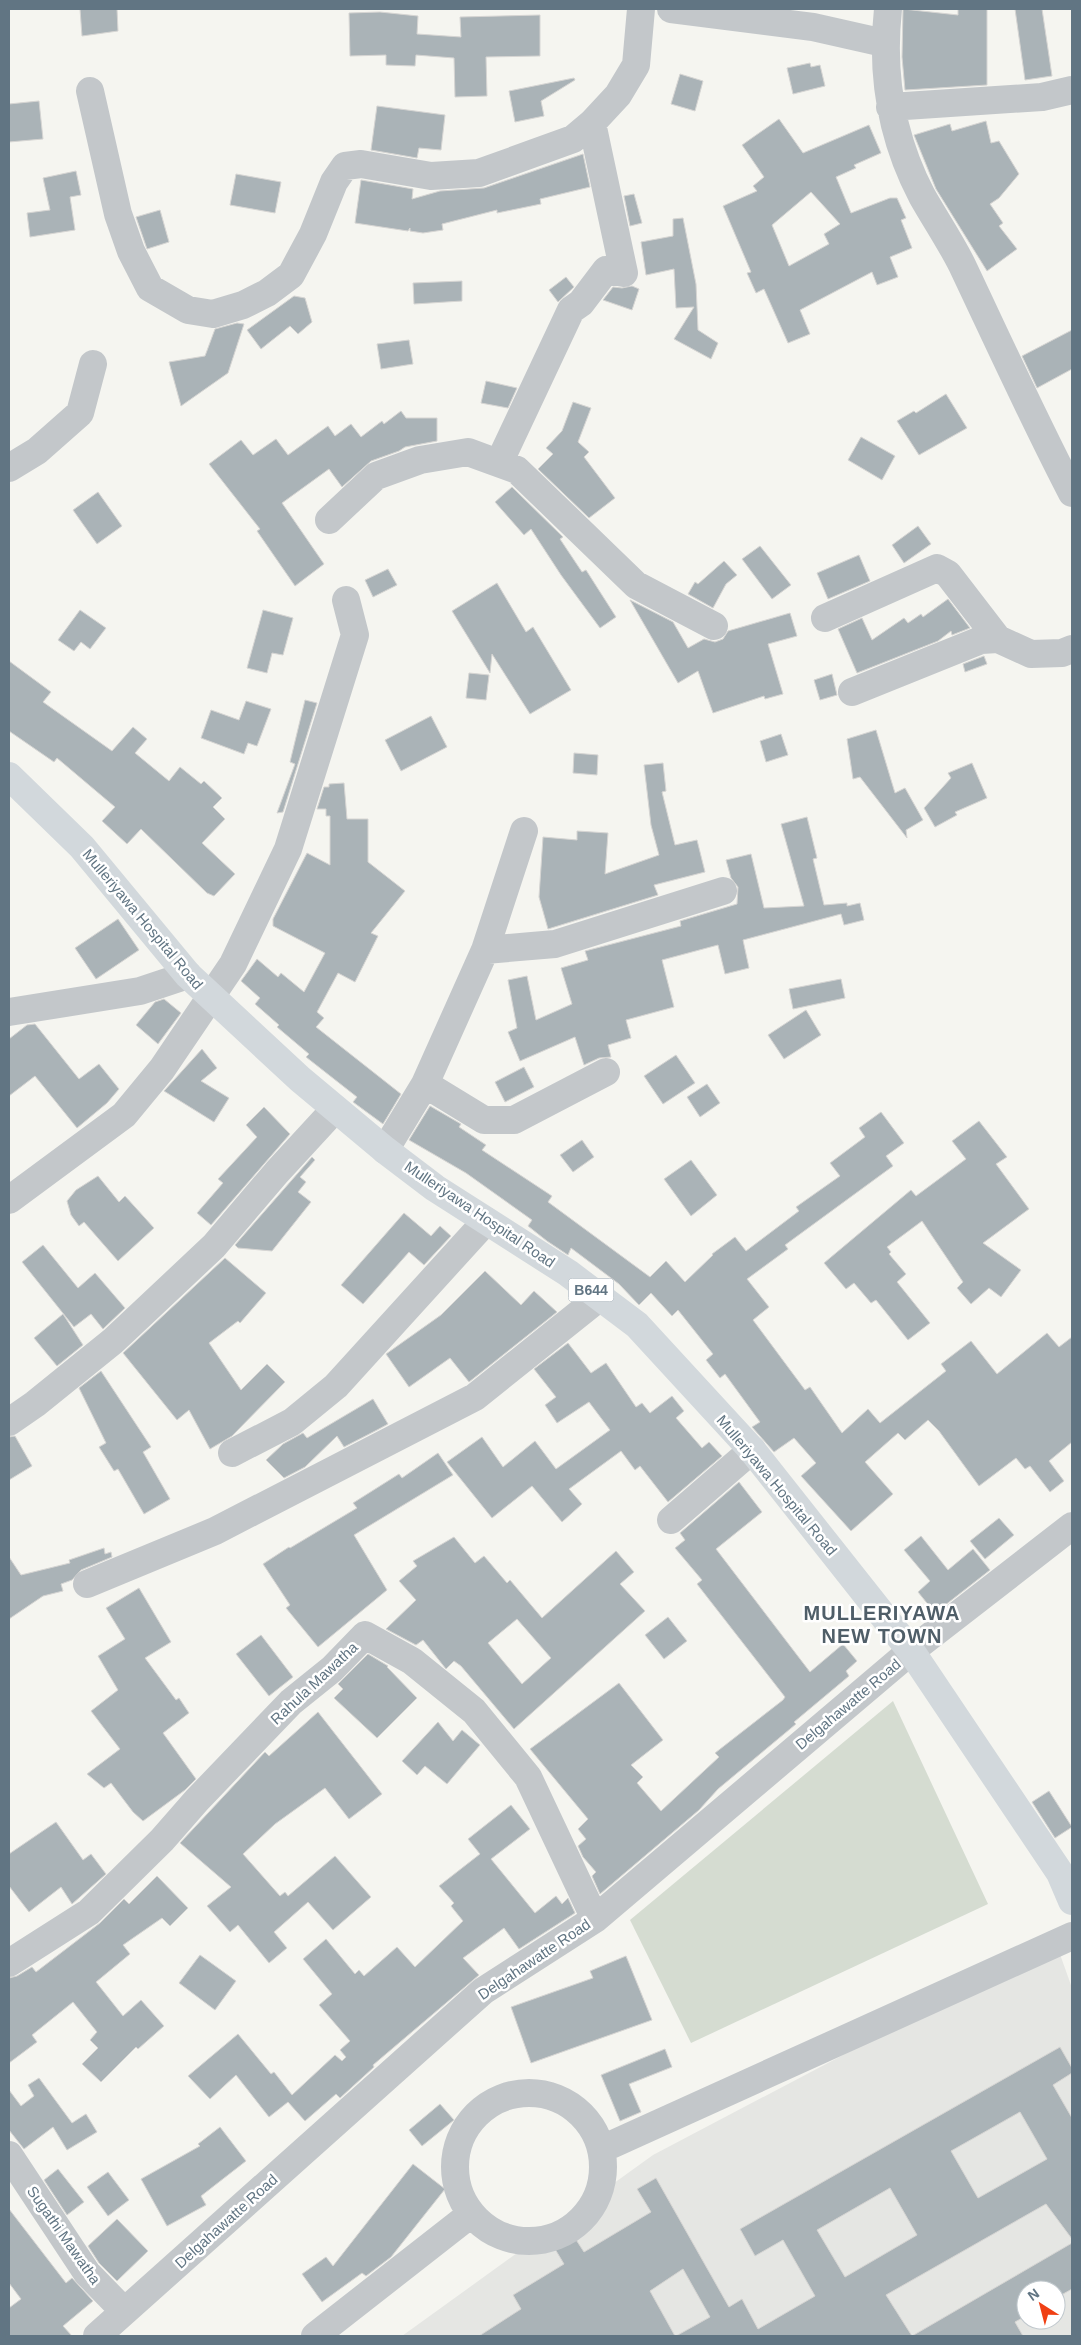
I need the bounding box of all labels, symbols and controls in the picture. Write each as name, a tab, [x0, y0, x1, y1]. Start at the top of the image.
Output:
street label: Mulleriyawa Hospital Road	[79, 846, 207, 992]
street label: Mulleriyawa Hospital Road	[402, 1157, 558, 1271]
road number: B644	[568, 1278, 614, 1302]
street label: Mulleriyawa Hospital Road	[713, 1412, 841, 1558]
district label: MULLERIYAWA NEW TOWN	[804, 1602, 960, 1647]
street label: Rahula Mawatha	[267, 1638, 361, 1728]
street label: Delgahawatte Road	[792, 1655, 904, 1753]
street label: Delgahawatte Road	[475, 1915, 593, 2003]
street label: Delgahawatte Road	[171, 2171, 281, 2271]
street label: Sugathi Mawatha	[24, 2183, 105, 2288]
north arrow	[1016, 2280, 1066, 2330]
text: N	[1025, 2285, 1042, 2304]

